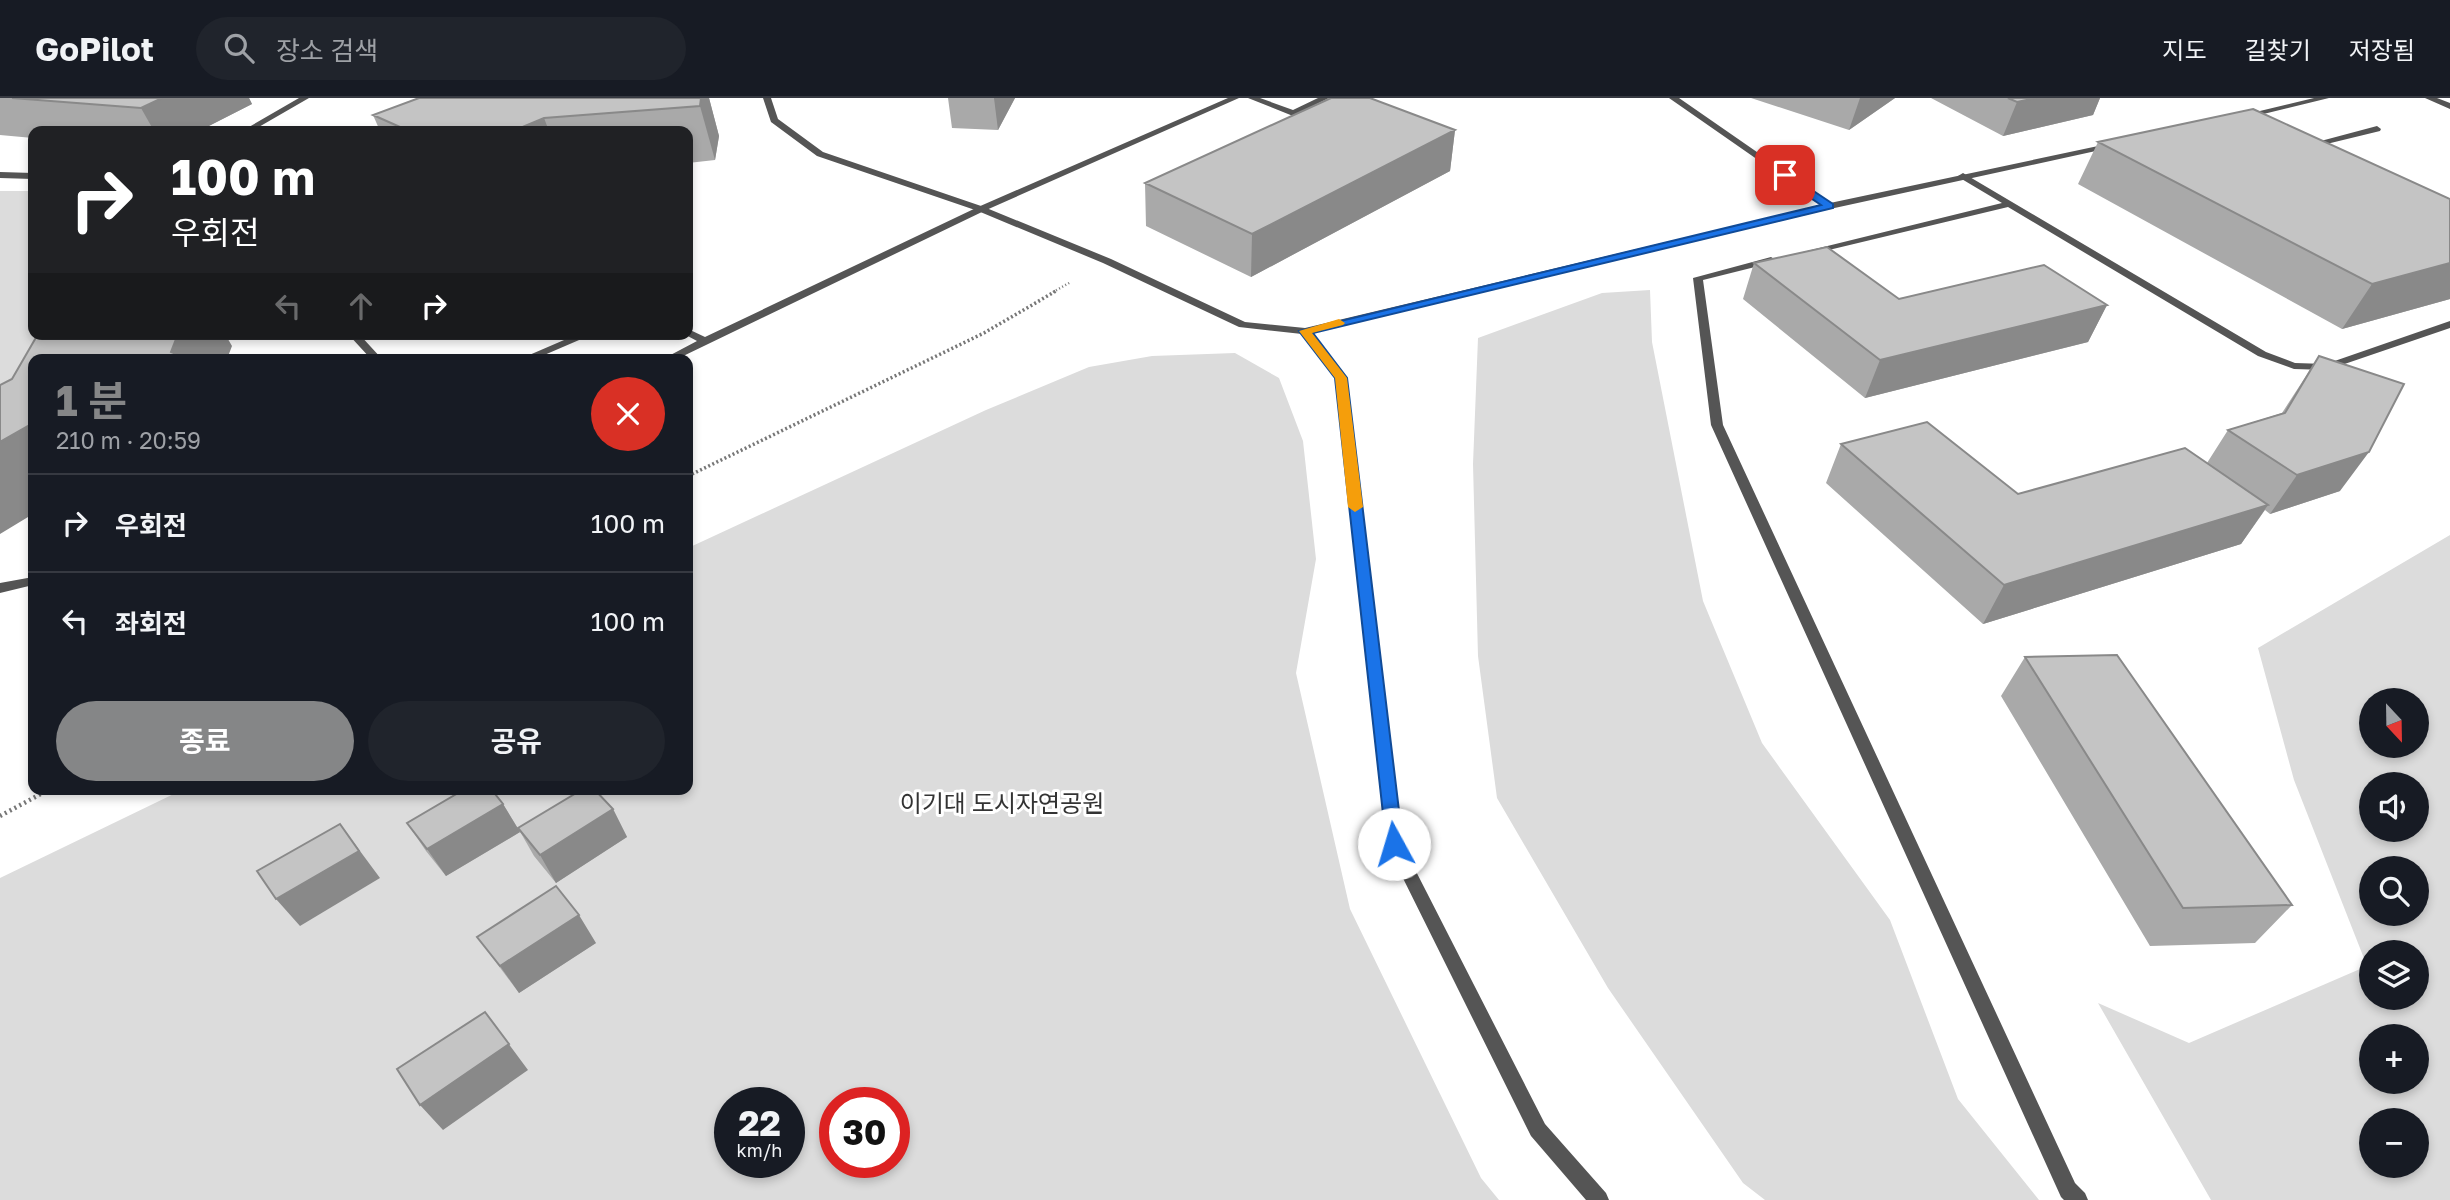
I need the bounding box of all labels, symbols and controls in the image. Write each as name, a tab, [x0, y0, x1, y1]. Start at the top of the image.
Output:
search box	[196, 17, 686, 80]
text: GoPilot	[35, 29, 154, 68]
icon: search	[220, 29, 258, 67]
text: 장소 검색	[276, 35, 378, 66]
text: 지도	[2162, 35, 2207, 64]
text: 길찾기	[2245, 35, 2311, 64]
text: 저장됨	[2349, 35, 2415, 64]
pin	[1755, 145, 1815, 205]
text: 100 m	[171, 147, 315, 206]
icon: right	[56, 154, 147, 245]
icon: arrive	[1766, 156, 1804, 194]
text: 우회전	[171, 213, 259, 251]
icon: left	[269, 287, 307, 325]
icon: ahead	[342, 287, 380, 325]
icon: right	[415, 287, 453, 325]
text: 1 분	[56, 375, 127, 425]
button: close	[591, 377, 665, 451]
text: 210 m · 20:59	[56, 426, 201, 454]
icon: right	[56, 504, 94, 542]
text: 100 m	[591, 508, 665, 539]
text: 우회전	[115, 510, 187, 541]
icon: left	[56, 602, 94, 640]
text: 100 m	[591, 606, 665, 637]
text: 좌회전	[115, 608, 187, 639]
north arrow	[2359, 688, 2429, 758]
map controls	[2359, 688, 2429, 1178]
button: 종료	[56, 701, 354, 781]
button: 공유	[368, 701, 665, 781]
button: sound	[2359, 772, 2429, 842]
park label: 이기대 도시자연공원	[900, 788, 1104, 817]
position arrow	[1357, 807, 1431, 881]
button: search	[2359, 856, 2429, 926]
button: layers	[2359, 940, 2429, 1010]
button: +	[2359, 1024, 2429, 1094]
speed limit sign: 30	[819, 1087, 910, 1178]
text: 22	[738, 1102, 781, 1144]
button: −	[2359, 1108, 2429, 1178]
text: km/h	[737, 1139, 782, 1161]

